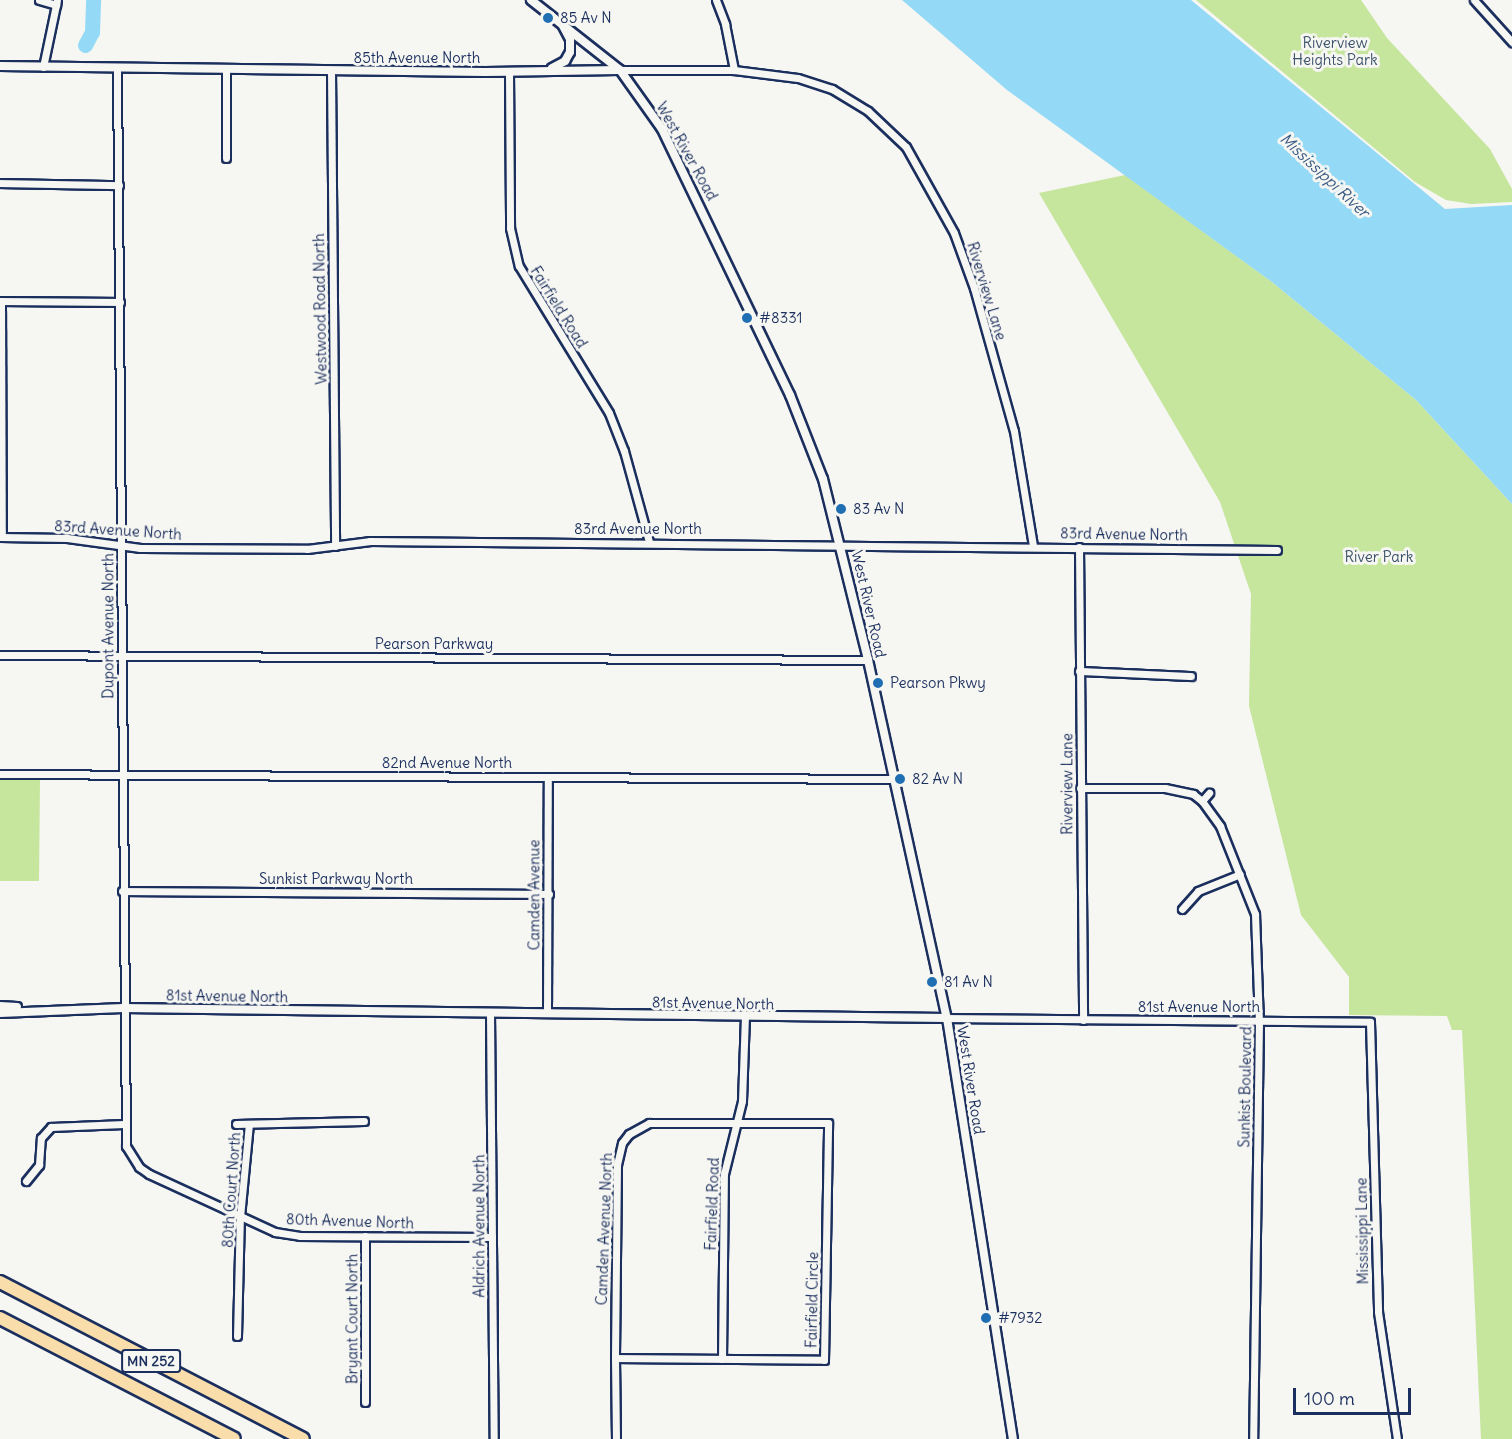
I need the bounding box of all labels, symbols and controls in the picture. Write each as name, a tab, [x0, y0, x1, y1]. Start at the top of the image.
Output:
place label: 85 Av N	[560, 9, 612, 27]
marker: 85 Av N	[541, 11, 555, 25]
park label: Riverview Heights Park	[1292, 33, 1378, 68]
street label: 85th Avenue North	[354, 49, 480, 67]
street label: West River Road	[653, 99, 721, 203]
water label: Mississippi River	[1276, 129, 1374, 221]
street label: Westwood Road North	[310, 233, 330, 385]
street label: Riverview Lane	[964, 240, 1010, 342]
street label: Fairfield Road	[527, 263, 591, 351]
place label: #8331	[759, 309, 803, 327]
marker: #8331	[740, 311, 754, 325]
place label: 83 Av N	[853, 500, 904, 518]
marker: 83 Av N	[834, 502, 848, 516]
street label: 83rd Avenue North	[54, 517, 182, 543]
street label: 83rd Avenue North	[574, 520, 702, 538]
street label: 83rd Avenue North	[1060, 524, 1188, 544]
park label: River Park	[1345, 548, 1413, 566]
street label: West River Road	[848, 549, 890, 659]
street label: Dupont Avenue North	[99, 553, 117, 699]
street label: Pearson Parkway	[375, 635, 493, 653]
place label: Pearson Pkwy	[890, 674, 986, 692]
marker: Pearson Pkwy	[871, 676, 885, 690]
street label: Riverview Lane	[1058, 733, 1076, 835]
street label: 82nd Avenue North	[382, 754, 512, 772]
place label: 82 Av N	[912, 770, 963, 788]
marker: 82 Av N	[893, 772, 907, 786]
street label: Camden Avenue	[525, 840, 543, 950]
street label: Sunkist Parkway North	[259, 870, 413, 888]
place label: 81 Av N	[944, 973, 993, 991]
marker: 81 Av N	[925, 975, 939, 989]
street label: 81st Avenue North	[166, 986, 288, 1006]
street label: 81st Avenue North	[652, 993, 774, 1013]
street label: 81st Avenue North	[1138, 998, 1260, 1016]
street label: West River Road	[954, 1024, 988, 1136]
street label: Sunkist Boulevard	[1235, 1026, 1255, 1148]
street label: 80th Court North	[218, 1132, 244, 1248]
street label: Camden Avenue North	[592, 1152, 616, 1306]
street label: Aldrich Avenue North	[470, 1154, 488, 1298]
street label: Fairfield Road	[701, 1157, 723, 1251]
street label: Mississippi Lane	[1352, 1177, 1372, 1285]
street label: 80th Avenue North	[286, 1210, 414, 1232]
street label: Fairfield Circle	[802, 1252, 822, 1348]
street label: Bryant Court North	[343, 1254, 361, 1384]
place label: #7932	[998, 1309, 1043, 1327]
marker: #7932	[979, 1311, 993, 1325]
road number: MN 252	[121, 1350, 181, 1372]
scale bar	[1296, 1376, 1414, 1414]
text: 100 m	[1304, 1387, 1355, 1410]

